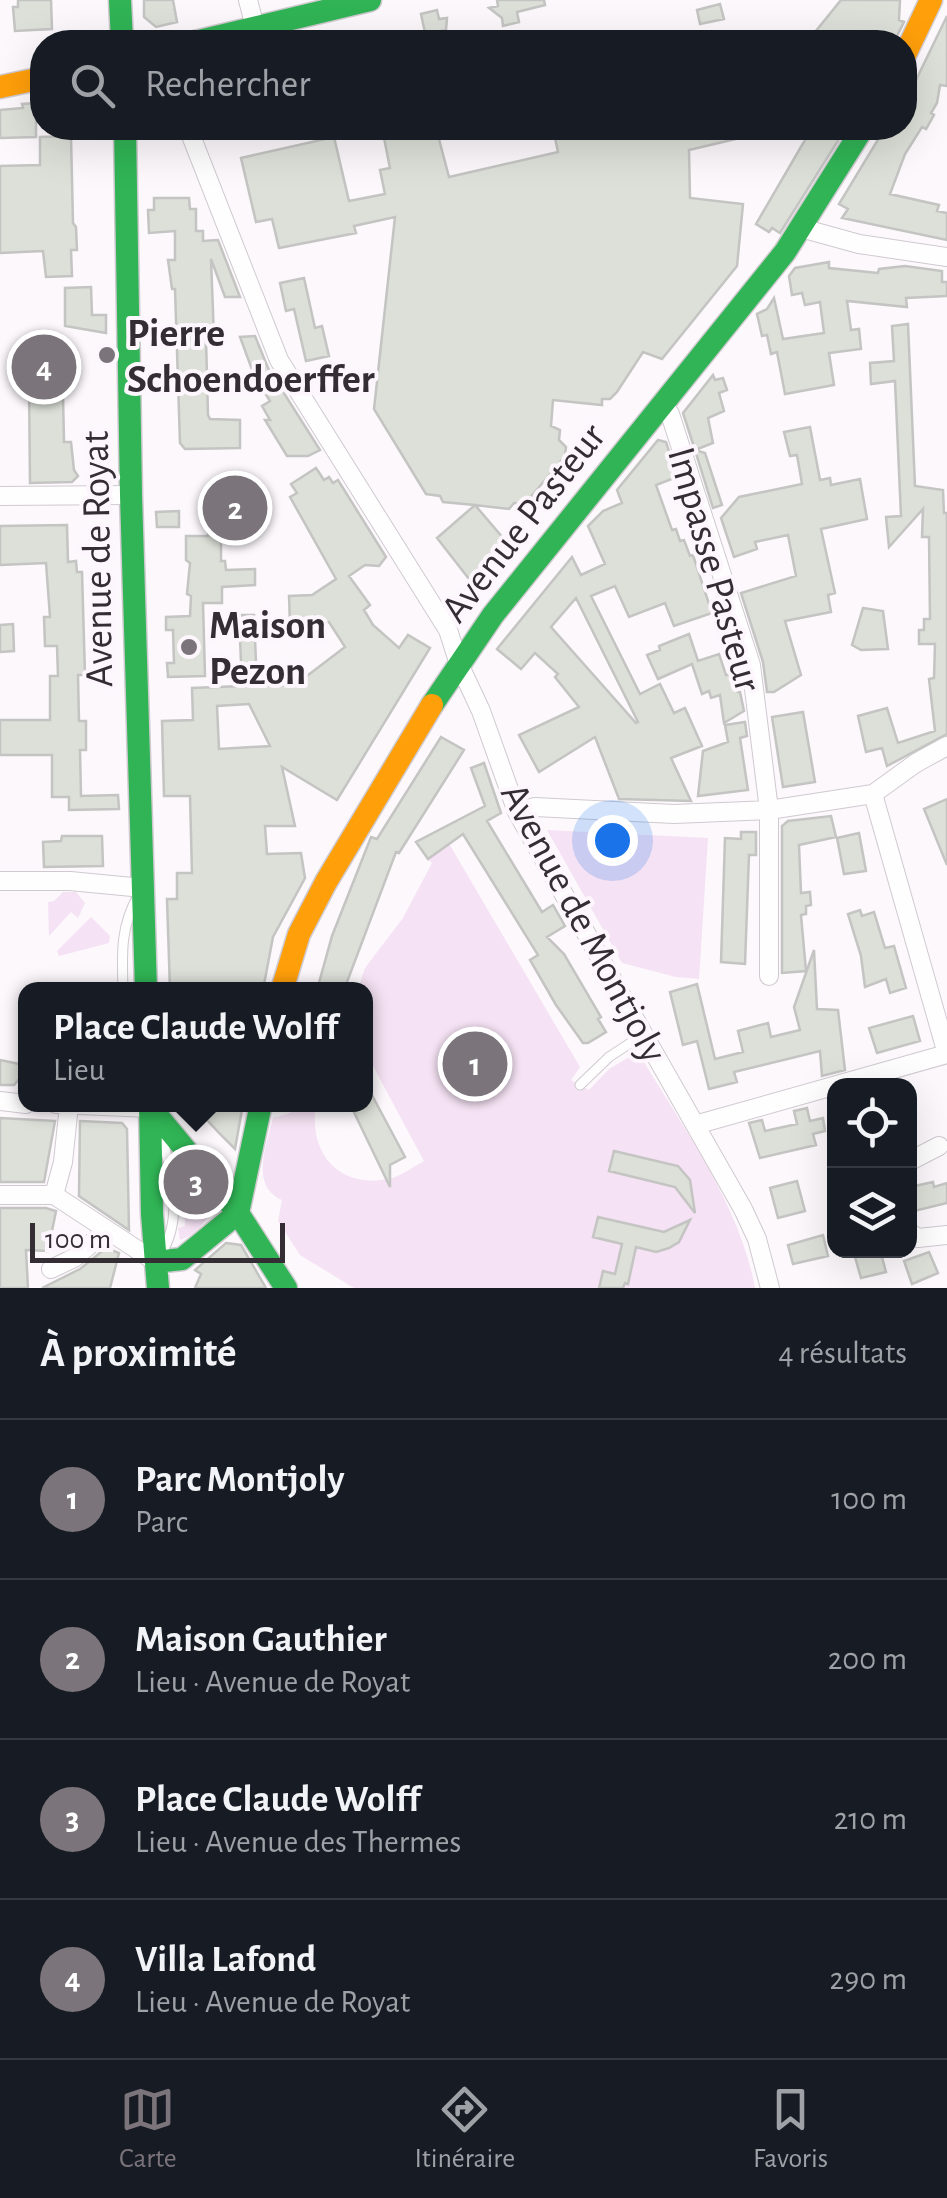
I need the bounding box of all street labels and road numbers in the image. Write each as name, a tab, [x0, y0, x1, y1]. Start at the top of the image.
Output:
street label: Avenue Pasteur	[434, 416, 613, 630]
street label: Avenue de Royat	[76, 430, 120, 688]
street label: Impasse Pasteur	[660, 443, 768, 696]
street label: Avenue de Montjoly	[493, 777, 674, 1069]

